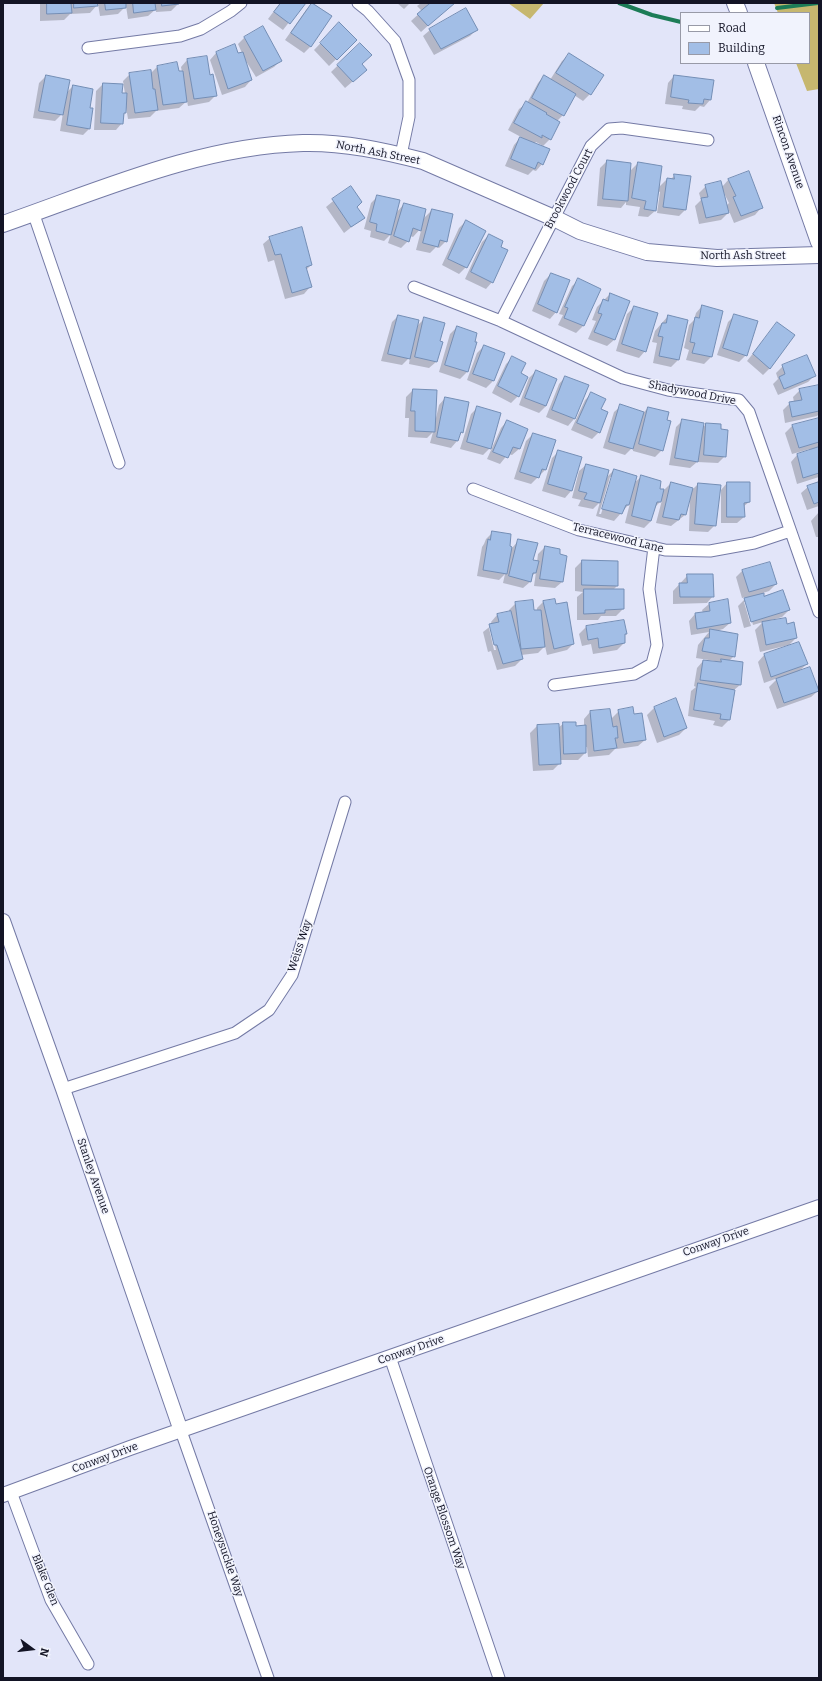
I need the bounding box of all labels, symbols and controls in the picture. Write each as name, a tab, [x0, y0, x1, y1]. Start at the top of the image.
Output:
legend	[680, 12, 810, 64]
text: Road	[718, 21, 746, 35]
text: Building	[718, 41, 765, 55]
street label: Rincon Avenue	[769, 113, 807, 191]
street label: North Ash Street	[335, 138, 421, 168]
street label: Brookwood Court	[542, 147, 596, 231]
street label: North Ash Street	[700, 249, 786, 263]
street label: Shadywood Drive	[647, 378, 737, 408]
street label: Terracewood Lane	[571, 520, 665, 556]
street label: Weiss Way	[285, 918, 315, 974]
street label: Stanley Avenue	[74, 1137, 112, 1215]
street label: Conway Drive	[681, 1224, 751, 1260]
street label: Conway Drive	[376, 1332, 446, 1368]
street label: Conway Drive	[70, 1440, 140, 1476]
street label: Orange Blossom Way	[420, 1465, 468, 1571]
street label: Honeysuckle Way	[204, 1509, 246, 1599]
street label: Blake Glen	[29, 1552, 61, 1608]
north arrow	[12, 1629, 52, 1669]
text: N	[37, 1646, 51, 1658]

